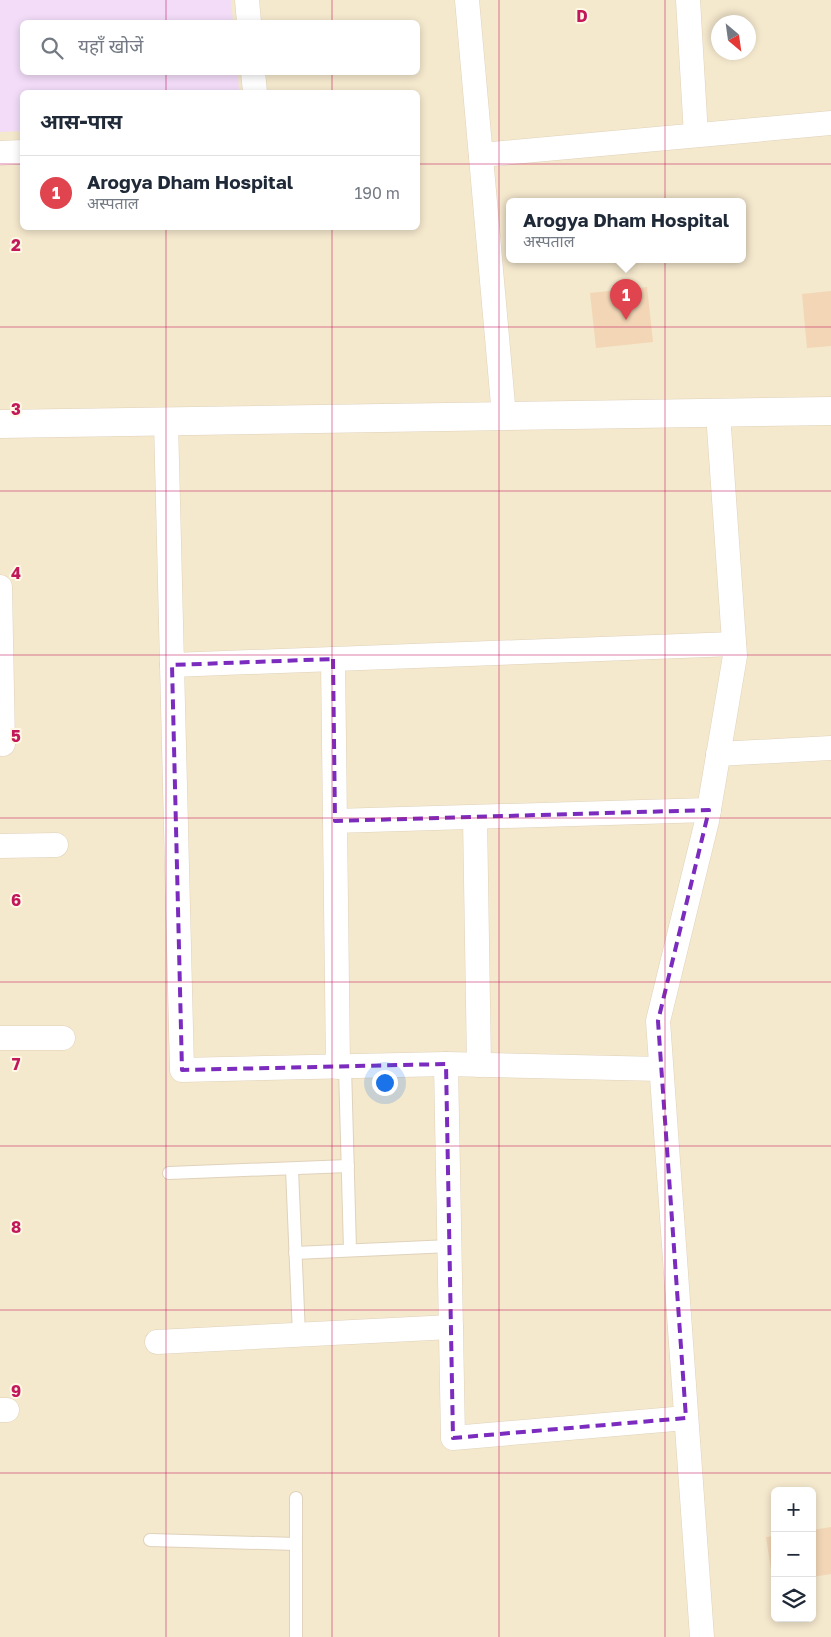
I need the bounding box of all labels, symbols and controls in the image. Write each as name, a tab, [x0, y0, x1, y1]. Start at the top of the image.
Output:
text: D	[576, 6, 588, 26]
north arrow	[711, 15, 756, 60]
search box	[20, 20, 420, 75]
icon: search	[38, 34, 66, 62]
text: यहाँ खोजें	[78, 34, 143, 57]
text: आस-पास	[40, 108, 122, 134]
text: Arogya Dham Hospital	[87, 170, 293, 193]
text: 1	[52, 183, 60, 203]
text: 190 m	[354, 183, 400, 203]
text: अस्पताल	[87, 193, 139, 213]
popup	[506, 198, 746, 263]
text: Arogya Dham Hospital	[523, 208, 729, 231]
text: अस्पताल	[523, 231, 575, 251]
text: 2	[11, 235, 21, 255]
pin: 1	[610, 279, 642, 320]
text: 3	[11, 399, 21, 419]
text: 4	[11, 563, 21, 583]
text: 5	[11, 726, 21, 746]
text: 6	[11, 890, 21, 910]
text: 7	[12, 1054, 21, 1074]
your location	[372, 1070, 398, 1096]
text: 8	[11, 1217, 21, 1237]
text: 9	[11, 1381, 21, 1401]
map controls	[771, 1487, 816, 1622]
button: +	[771, 1487, 816, 1532]
button: −	[771, 1532, 816, 1577]
button: layers	[771, 1577, 816, 1622]

